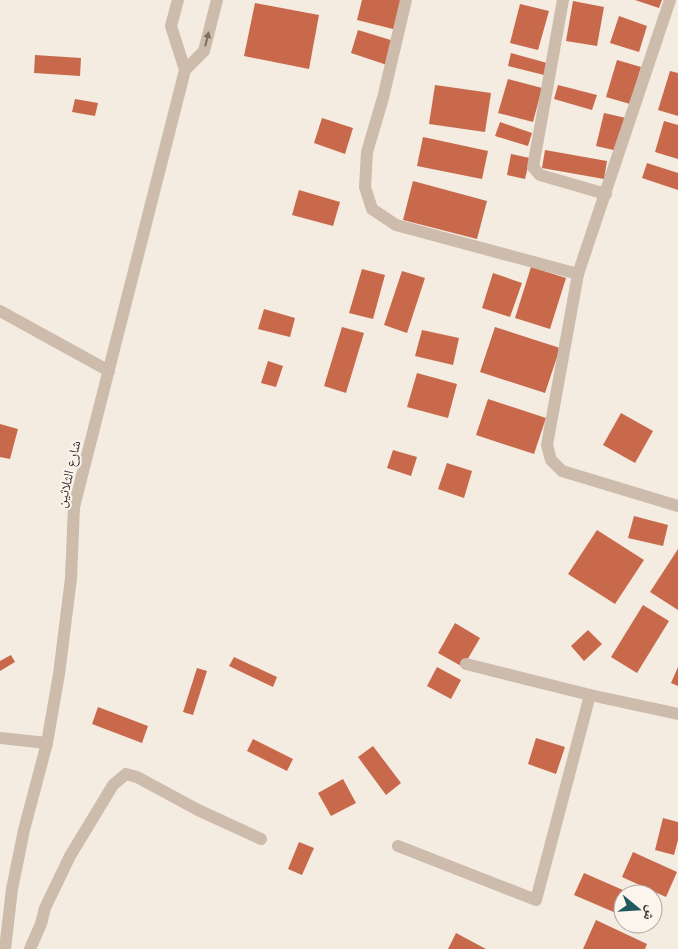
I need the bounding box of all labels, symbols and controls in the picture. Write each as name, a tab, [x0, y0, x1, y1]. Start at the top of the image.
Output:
one-way arrow	[203, 31, 211, 46]
street label: شارع الثلاثين	[52, 439, 85, 510]
north arrow	[613, 884, 663, 934]
text: ش	[639, 903, 661, 923]

